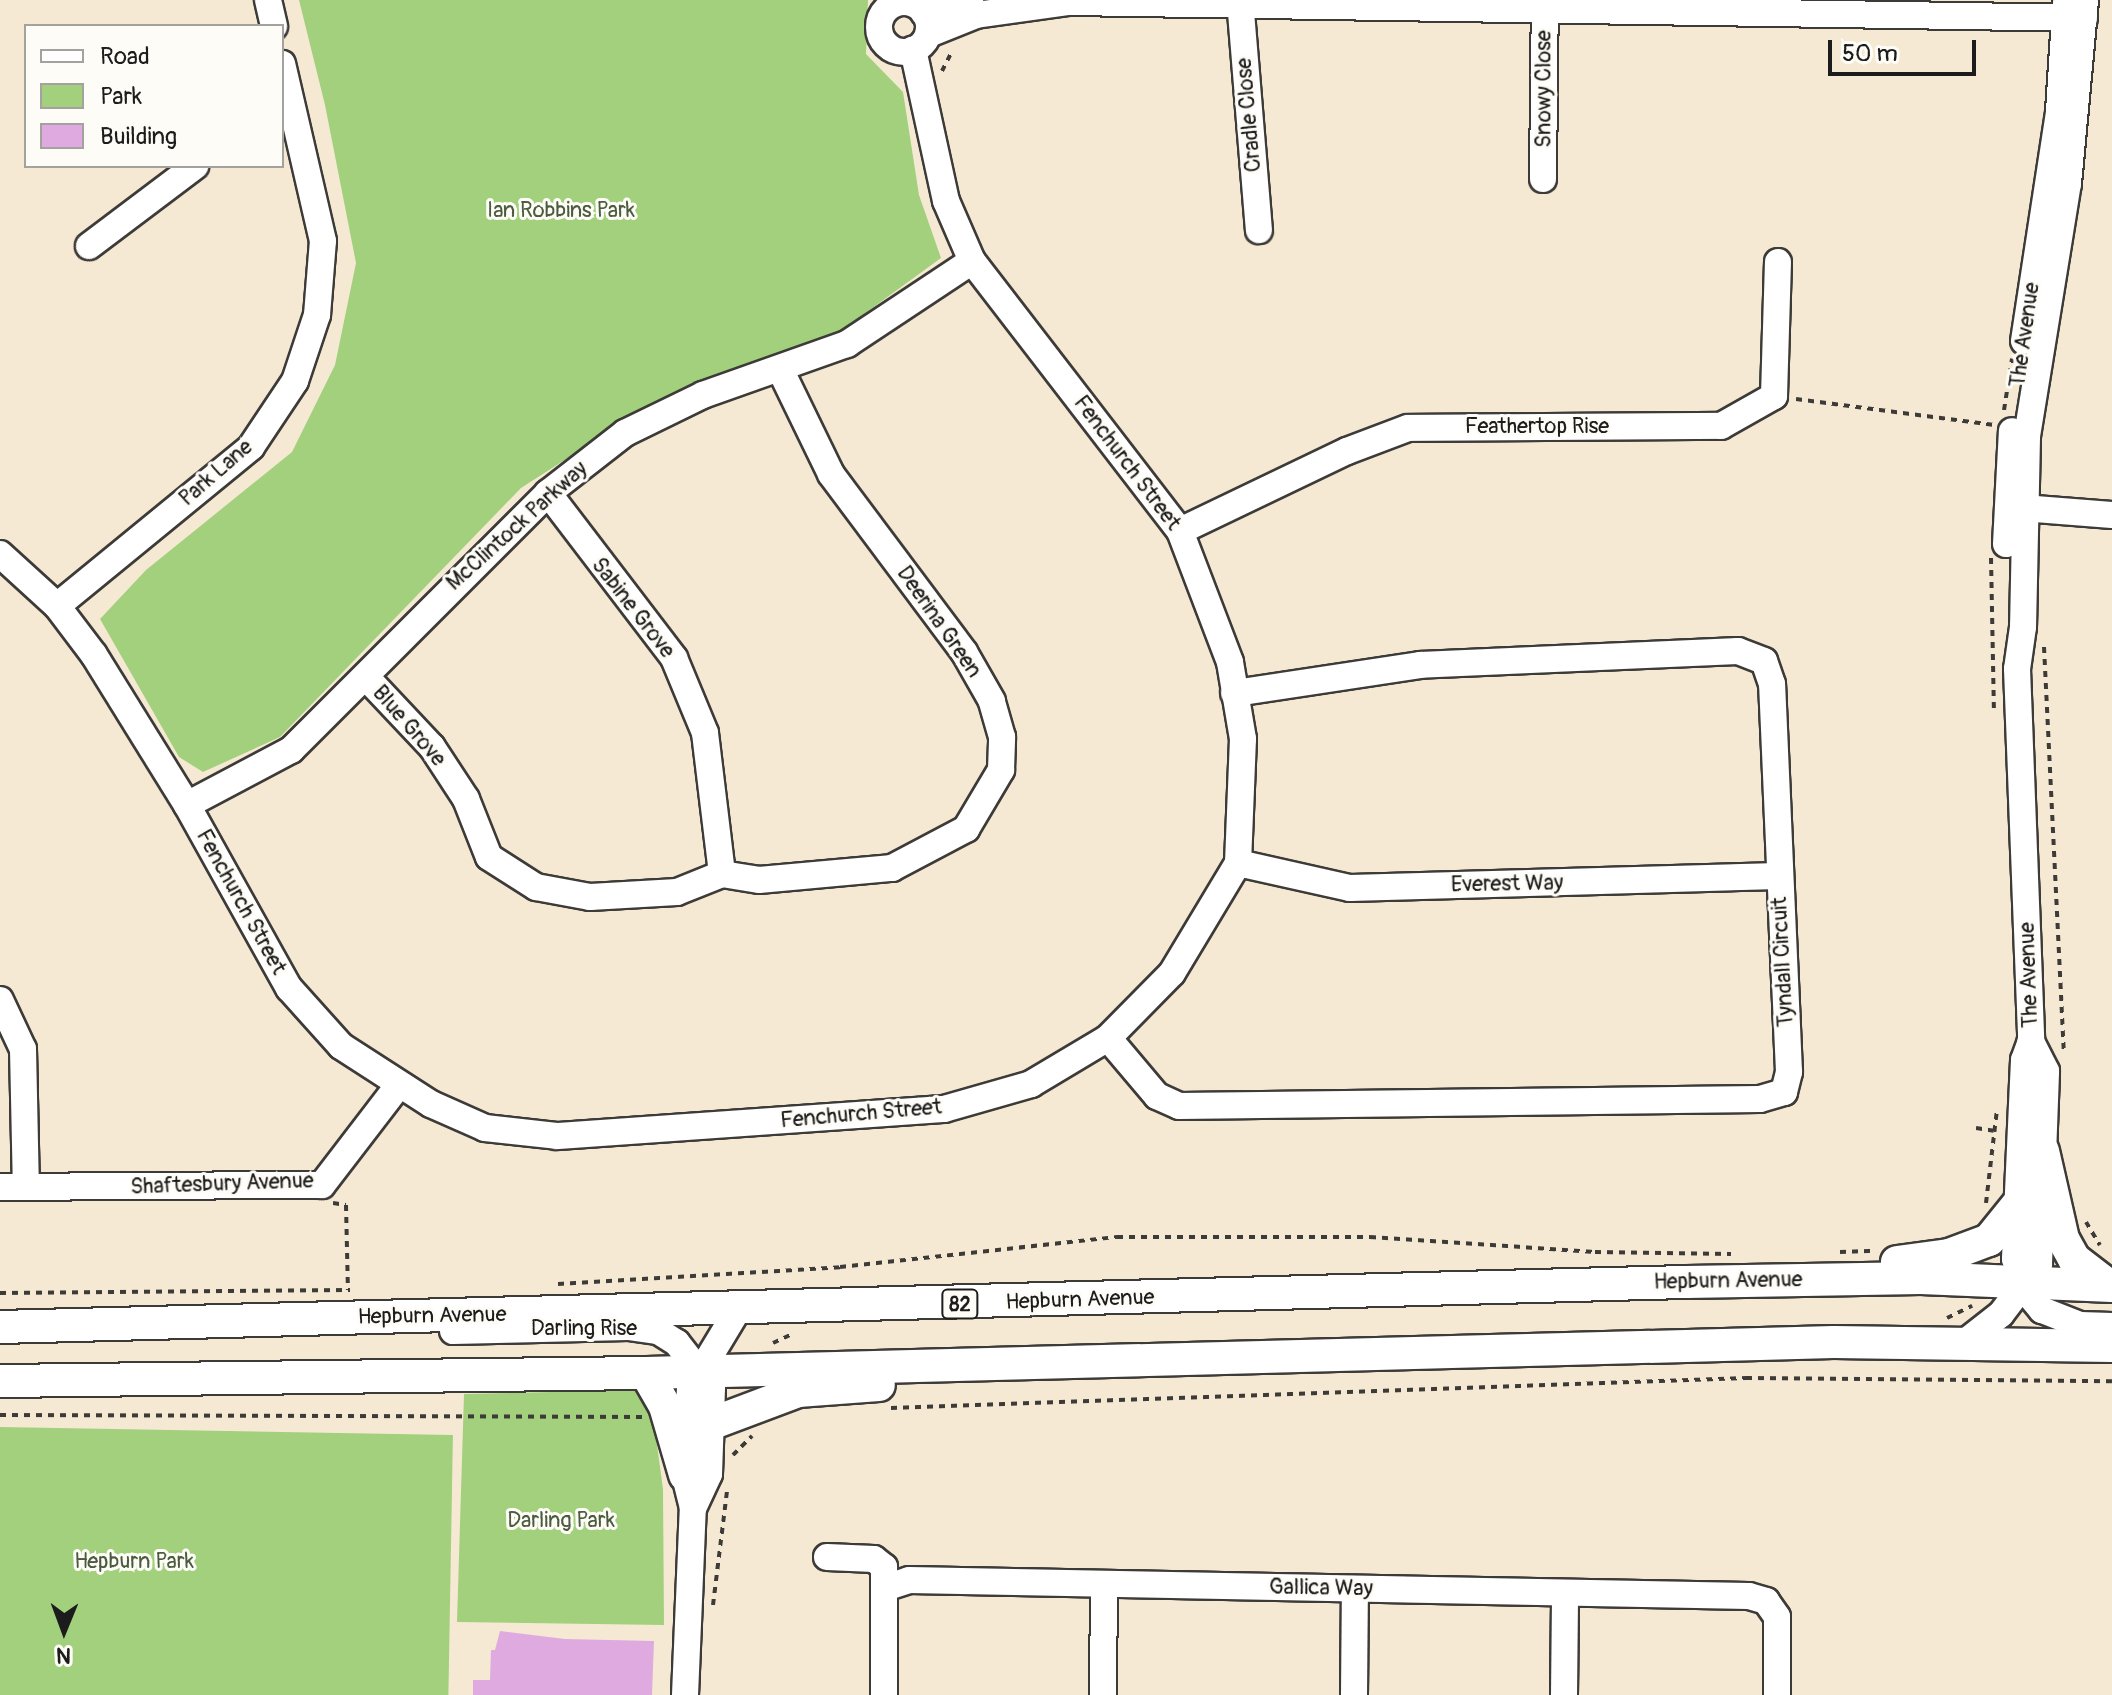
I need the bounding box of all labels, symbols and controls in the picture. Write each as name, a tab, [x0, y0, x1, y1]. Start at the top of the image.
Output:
legend	[24, 24, 284, 168]
scale bar	[1832, 24, 1980, 74]
street label: Snowy Close	[1531, 30, 1557, 148]
text: 50 m	[1842, 39, 1898, 68]
text: Road	[100, 42, 150, 71]
street label: Cradle Close	[1231, 57, 1267, 173]
text: Park	[100, 82, 142, 111]
text: Building	[100, 122, 177, 151]
park label: Ian Robbins Park	[487, 198, 635, 224]
street label: The Avenue	[2005, 281, 2045, 389]
street label: Fenchurch Street	[1068, 390, 1186, 536]
street label: Feathertop Rise	[1465, 414, 1609, 440]
street label: Park Lane	[174, 434, 258, 512]
street label: McClintock Parkway	[441, 456, 593, 596]
street label: Sabine Grove	[586, 553, 680, 663]
street label: Deerina Green	[891, 561, 987, 683]
street label: Blue Grove	[367, 680, 451, 772]
street label: Fenchurch Street	[190, 825, 292, 979]
street label: Everest Way	[1451, 870, 1563, 898]
street label: Tyndall Circuit	[1766, 896, 1800, 1028]
street label: The Avenue	[2014, 922, 2044, 1028]
street label: Fenchurch Street	[779, 1094, 943, 1134]
street label: Shaftesbury Avenue	[130, 1168, 314, 1200]
street label: Hepburn Avenue	[1653, 1267, 1803, 1295]
street label: Hepburn Avenue	[1005, 1284, 1155, 1316]
road number: 82	[940, 1288, 980, 1320]
street label: Hepburn Avenue	[357, 1302, 507, 1330]
street label: Darling Rise	[531, 1316, 637, 1342]
park label: Darling Park	[507, 1508, 615, 1534]
park label: Hepburn Park	[74, 1549, 194, 1575]
street label: Gallica Way	[1269, 1574, 1373, 1602]
north arrow	[24, 1591, 104, 1671]
text: N	[56, 1641, 71, 1669]

